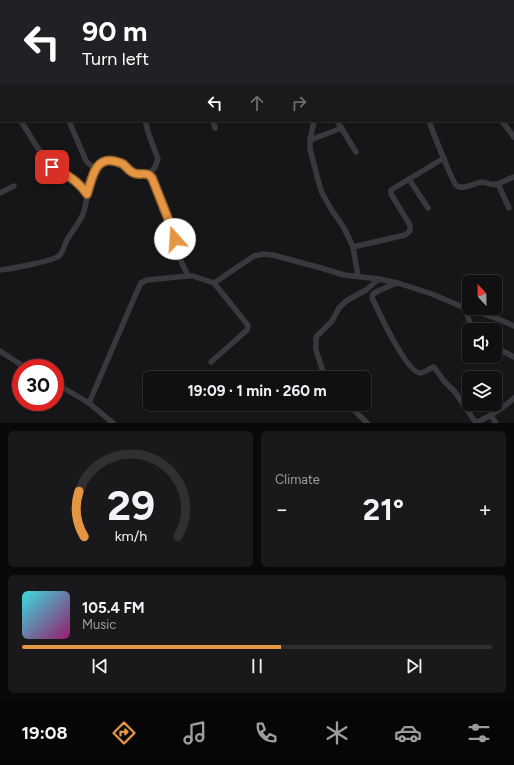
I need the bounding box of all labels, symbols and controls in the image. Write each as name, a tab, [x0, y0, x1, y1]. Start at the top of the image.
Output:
text: 90 m	[82, 14, 147, 48]
icon: left	[16, 16, 68, 68]
text: Turn left	[82, 48, 149, 70]
icon: left	[204, 92, 226, 114]
icon: ahead	[246, 92, 268, 114]
icon: right	[288, 92, 310, 114]
pin	[35, 150, 69, 184]
icon: arrive	[41, 156, 63, 178]
position arrow	[154, 218, 196, 260]
north arrow	[462, 275, 502, 315]
map controls	[462, 275, 502, 411]
button: sound	[462, 323, 502, 363]
speed limit sign: 30	[12, 359, 64, 411]
button: layers	[462, 371, 502, 411]
text: 19:09 · 1 min · 260 m	[187, 382, 327, 400]
text: Climate	[275, 472, 320, 487]
text: 29	[106, 480, 155, 530]
text: 21°	[363, 491, 404, 528]
text: −	[275, 496, 289, 523]
text: +	[478, 496, 492, 523]
text: km/h	[114, 527, 147, 545]
text: 105.4 FM	[82, 599, 145, 617]
text: Music	[82, 617, 116, 632]
icon: previous	[89, 655, 111, 677]
icon: pause	[246, 655, 268, 677]
icon: next	[403, 655, 425, 677]
icon: directions	[110, 719, 138, 747]
icon: music	[181, 719, 209, 747]
icon: phone	[252, 719, 280, 747]
icon: climate	[323, 719, 351, 747]
icon: car	[394, 719, 422, 747]
icon: filters	[465, 719, 493, 747]
text: 19:08	[21, 722, 68, 744]

